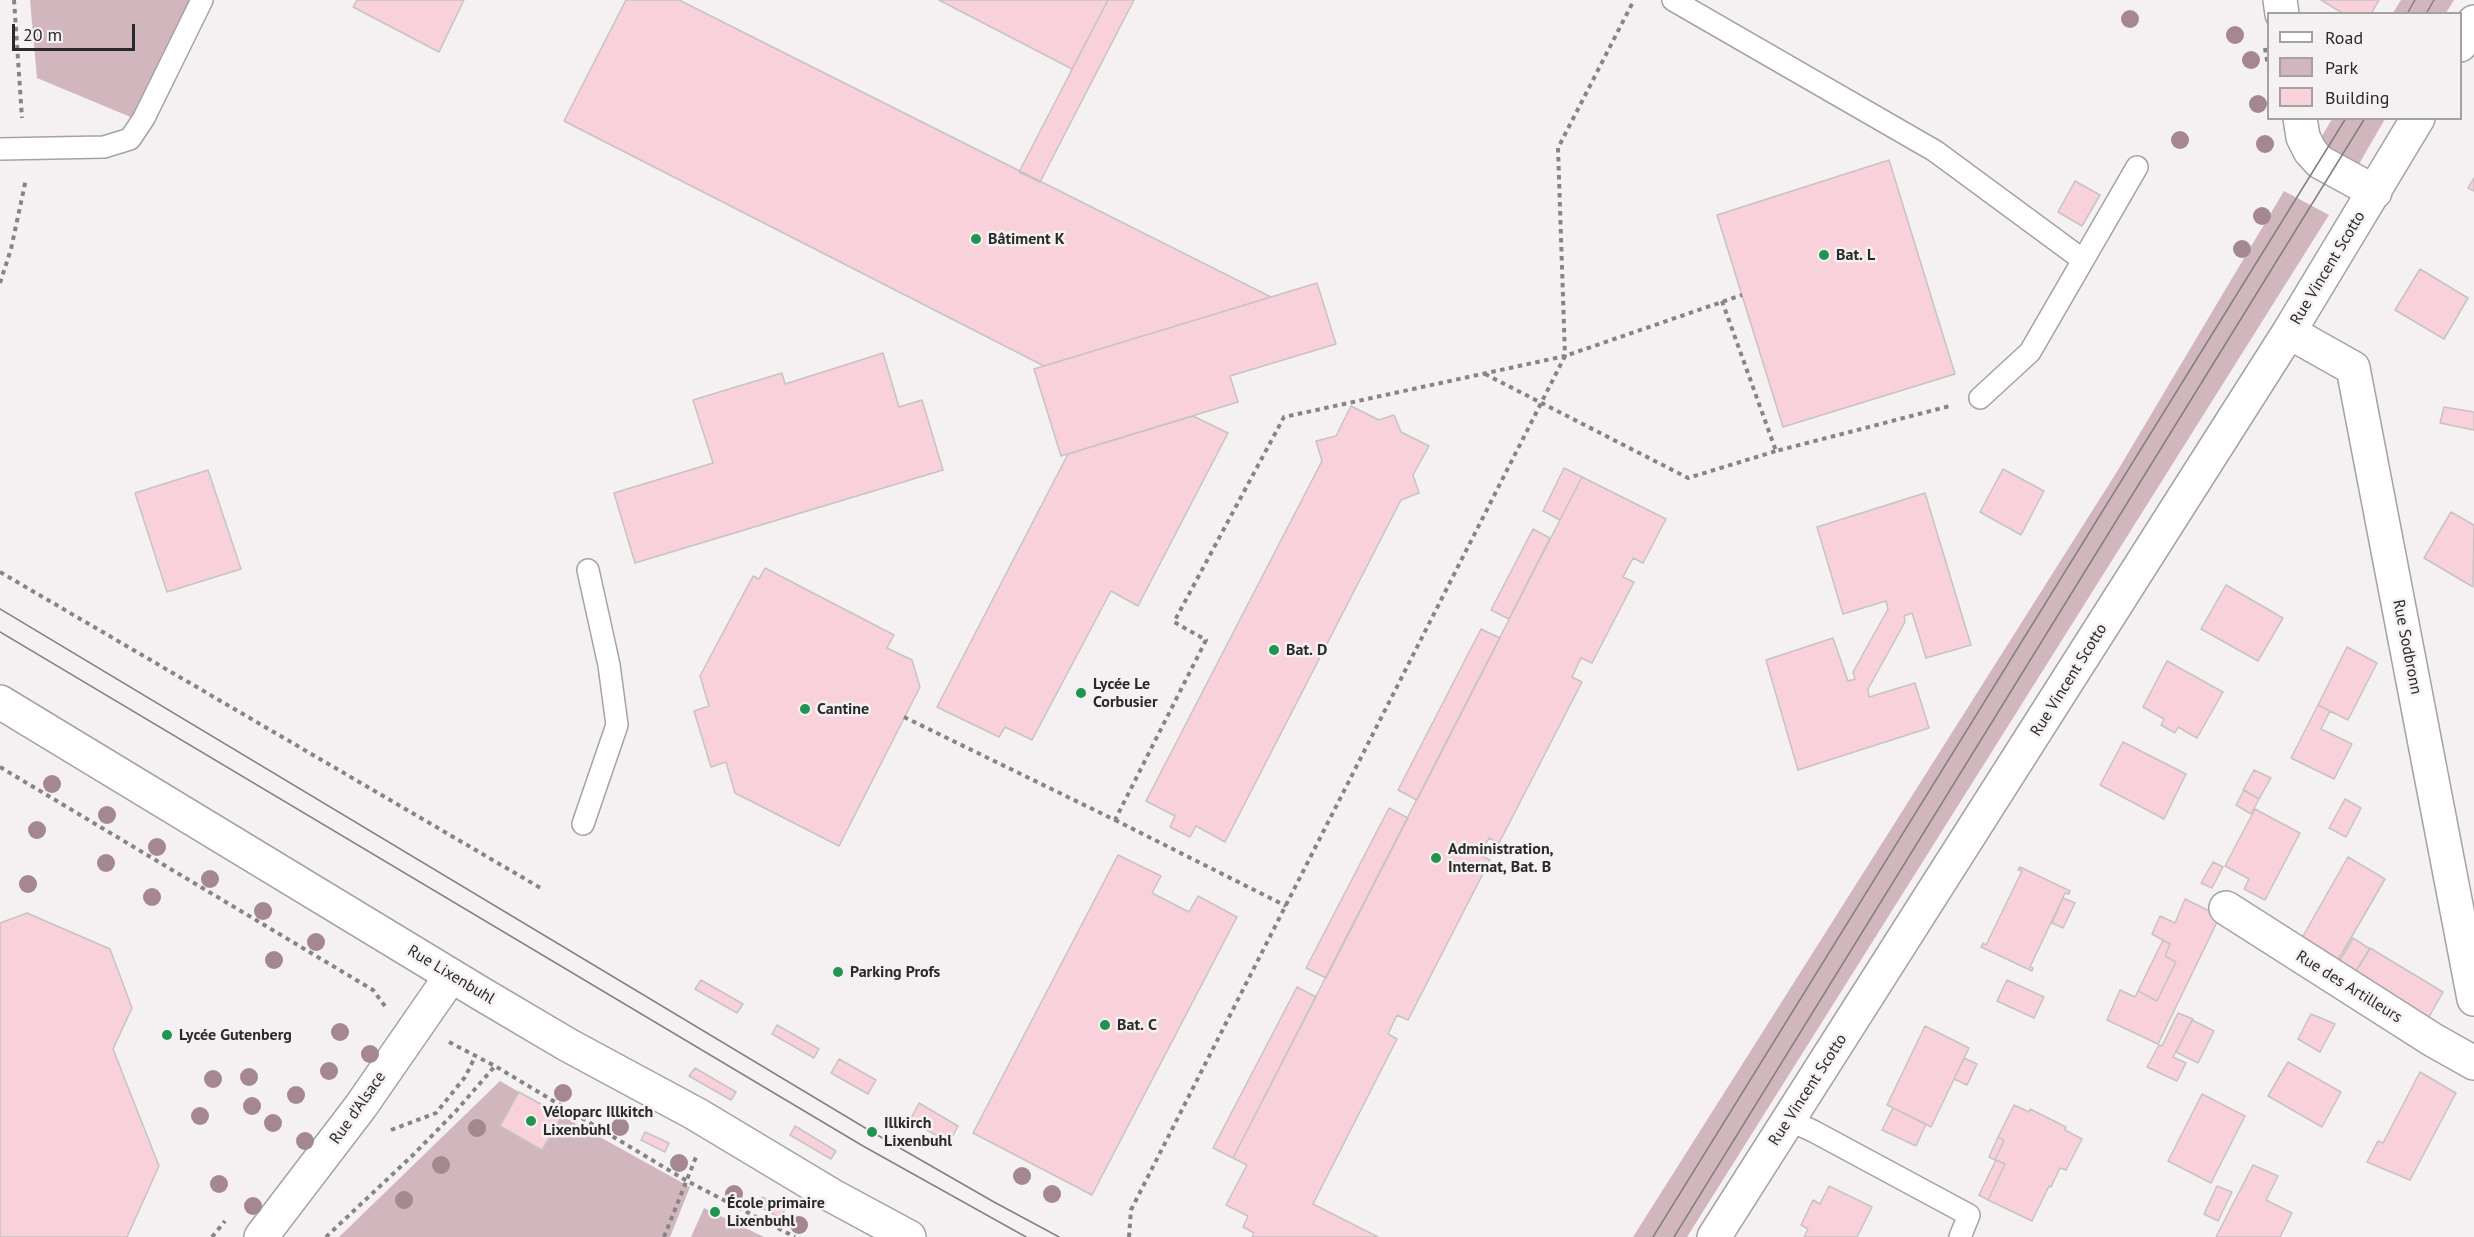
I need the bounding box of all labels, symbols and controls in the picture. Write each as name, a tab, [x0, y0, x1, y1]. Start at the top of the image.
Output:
scale bar	[15, 12, 138, 50]
legend	[2267, 12, 2462, 120]
text: 20 m	[23, 23, 62, 46]
text: Road	[2325, 26, 2363, 49]
text: Park	[2325, 56, 2358, 79]
text: Building	[2325, 86, 2389, 109]
street label: Rue Vincent Scotto	[2287, 208, 2369, 328]
place label: Bâtiment K	[988, 229, 1065, 249]
marker: Bâtiment K	[969, 232, 983, 246]
place label: Bat. L	[1836, 245, 1875, 265]
marker: Bat. L	[1817, 248, 1831, 262]
street label: Rue Sodbronn	[2388, 598, 2426, 696]
street label: Rue Vincent Scotto	[2027, 620, 2111, 740]
place label: Bat. D	[1286, 640, 1327, 660]
marker: Bat. D	[1267, 643, 1281, 657]
place label: Lycée Le Corbusier	[1093, 674, 1158, 712]
marker: Lycée Le Corbusier	[1074, 686, 1088, 700]
place label: Cantine	[817, 699, 869, 719]
marker: Cantine	[798, 702, 812, 716]
place label: Administration, Internat, Bat. B	[1448, 839, 1554, 877]
marker: Administration, Internat, Bat. B	[1429, 851, 1443, 865]
street label: Rue Lixenbuhl	[404, 941, 498, 1009]
street label: Rue des Artilleurs	[2292, 947, 2406, 1027]
place label: Parking Profs	[850, 962, 940, 982]
marker: Parking Profs	[831, 965, 845, 979]
place label: Bat. C	[1117, 1015, 1157, 1035]
marker: Bat. C	[1098, 1018, 1112, 1032]
place label: Lycée Gutenberg	[179, 1025, 292, 1045]
marker: Lycée Gutenberg	[160, 1028, 174, 1042]
street label: Rue Vincent Scotto	[1765, 1031, 1851, 1149]
street label: Rue d'Alsace	[326, 1068, 390, 1148]
place label: Véloparc Illkitch Lixenbuhl	[543, 1102, 653, 1140]
place label: Illkirch Lixenbuhl	[884, 1113, 952, 1151]
marker: Véloparc Illkitch Lixenbuhl	[524, 1114, 538, 1128]
marker: Illkirch Lixenbuhl	[865, 1125, 879, 1139]
place label: École primaire Lixenbuhl	[727, 1193, 825, 1231]
marker: École primaire Lixenbuhl	[708, 1205, 722, 1219]

